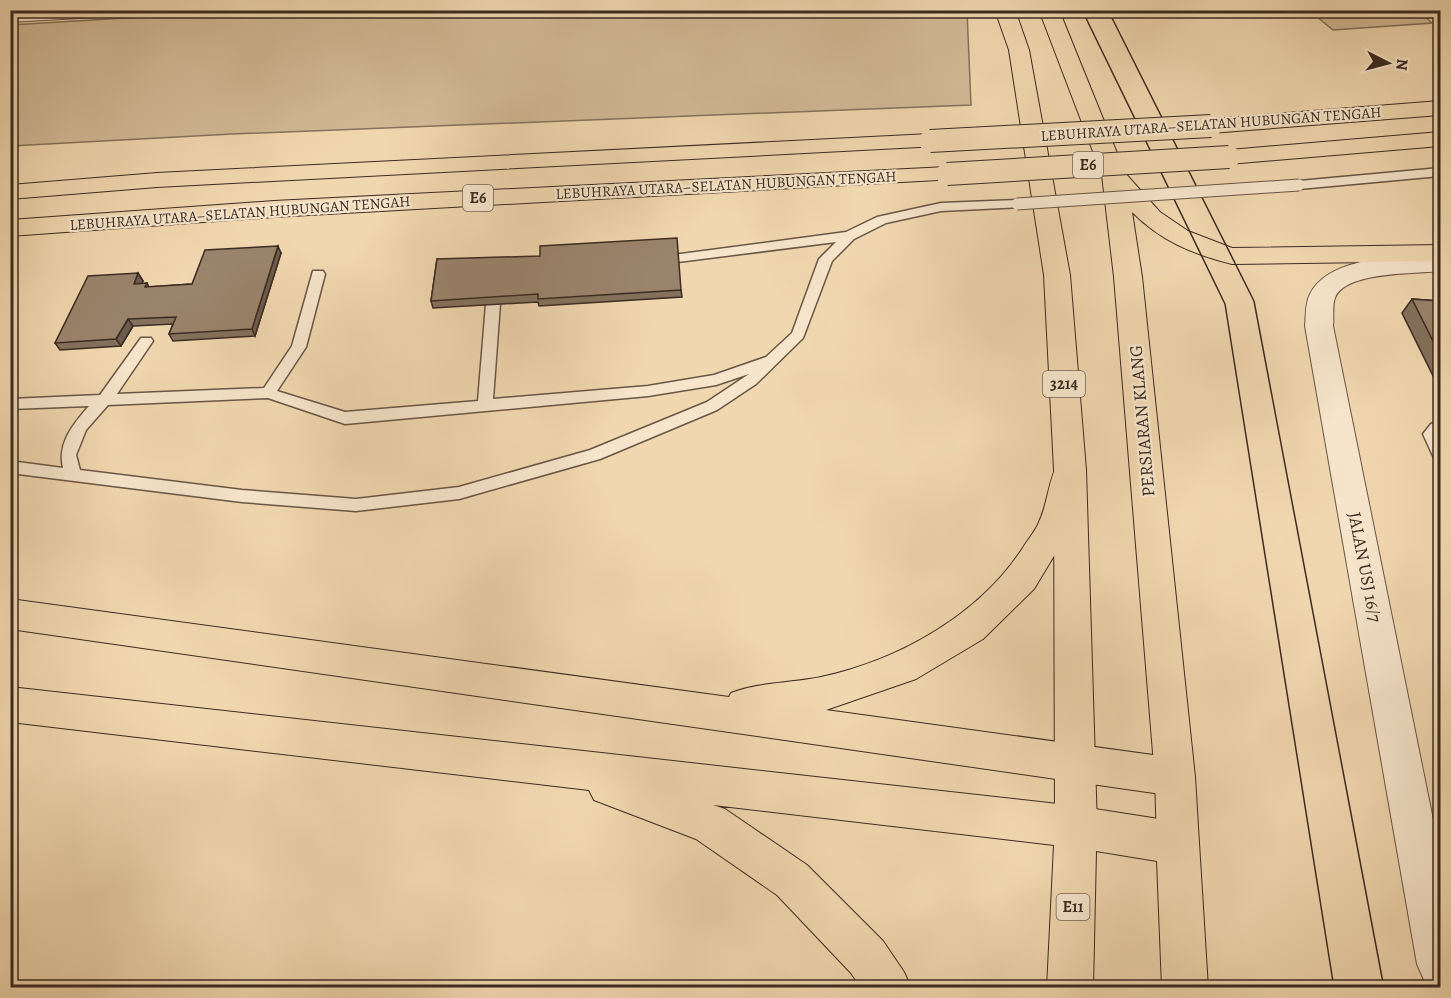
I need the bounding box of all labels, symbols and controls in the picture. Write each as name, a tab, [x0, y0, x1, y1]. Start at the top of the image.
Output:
north arrow	[1358, 33, 1418, 93]
text: N	[1390, 58, 1413, 72]
street label: LEBUHRAYA UTARA–SELATAN HUBUNGAN TENGAH	[1040, 102, 1382, 146]
road number: E6	[1073, 152, 1103, 178]
street label: LEBUHRAYA UTARA–SELATAN HUBUNGAN TENGAH	[555, 166, 897, 204]
road number: E6	[463, 185, 493, 211]
street label: LEBUHRAYA UTARA–SELATAN HUBUNGAN TENGAH	[69, 191, 411, 235]
street label: PERSIARAN KLANG	[1123, 344, 1161, 498]
road number: 3214	[1043, 371, 1085, 397]
street label: JALAN USJ 16/7	[1343, 510, 1388, 625]
road number: E11	[1056, 894, 1090, 920]

